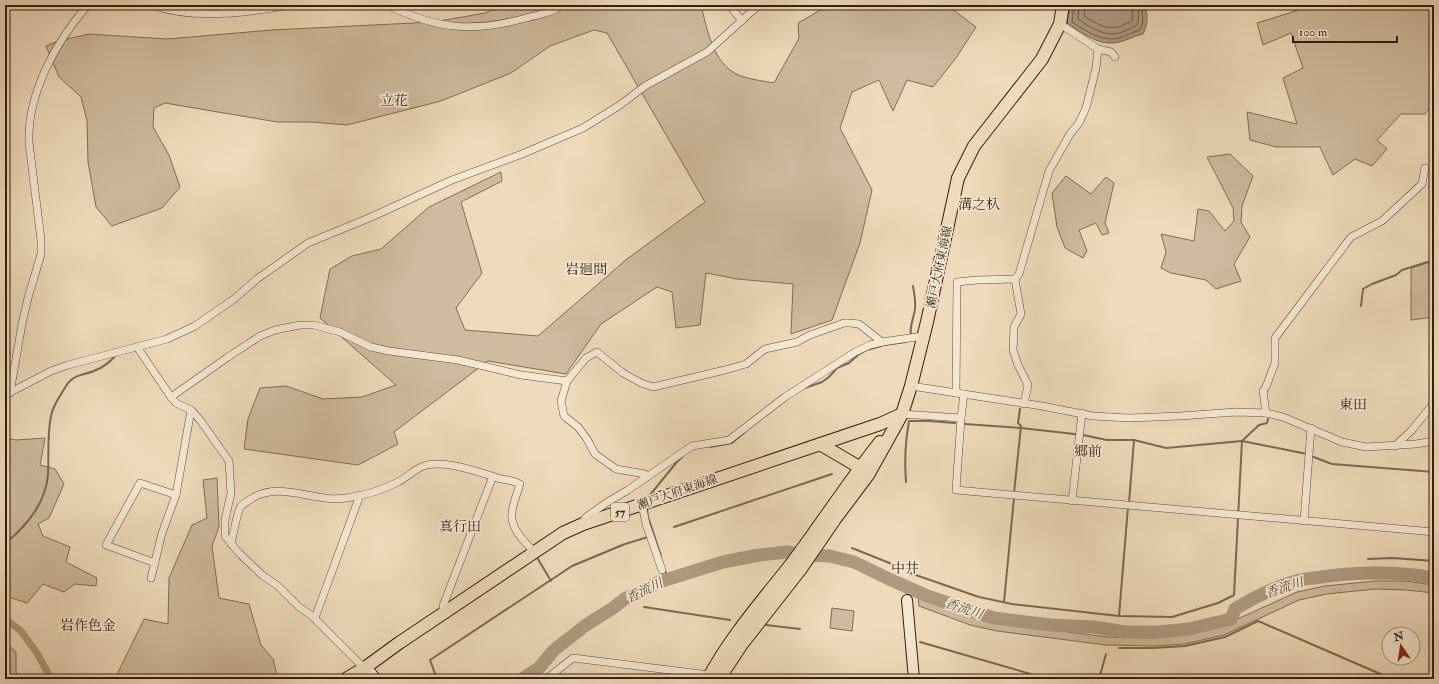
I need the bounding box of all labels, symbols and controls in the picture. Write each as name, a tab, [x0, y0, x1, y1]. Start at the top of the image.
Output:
scale bar	[1293, 18, 1397, 44]
text: 100 m	[1299, 25, 1328, 40]
district label: 立花	[380, 92, 408, 109]
district label: 溝之杁	[958, 196, 1000, 213]
street label: 瀬戸大府東海線	[923, 224, 956, 310]
district label: 岩廻間	[565, 261, 607, 278]
district label: 東田	[1339, 396, 1367, 413]
district label: 郷前	[1074, 443, 1102, 460]
street label: 瀬戸大府東海線	[635, 472, 719, 513]
road number: 57	[611, 503, 629, 521]
district label: 真行田	[439, 518, 481, 535]
district label: 中井	[891, 560, 919, 577]
water label: 香流川	[623, 574, 667, 607]
water label: 香流川	[1263, 574, 1307, 602]
water label: 香流川	[943, 595, 987, 623]
district label: 岩作色金	[60, 617, 116, 634]
north arrow	[1381, 626, 1421, 666]
text: N	[1392, 629, 1406, 644]

